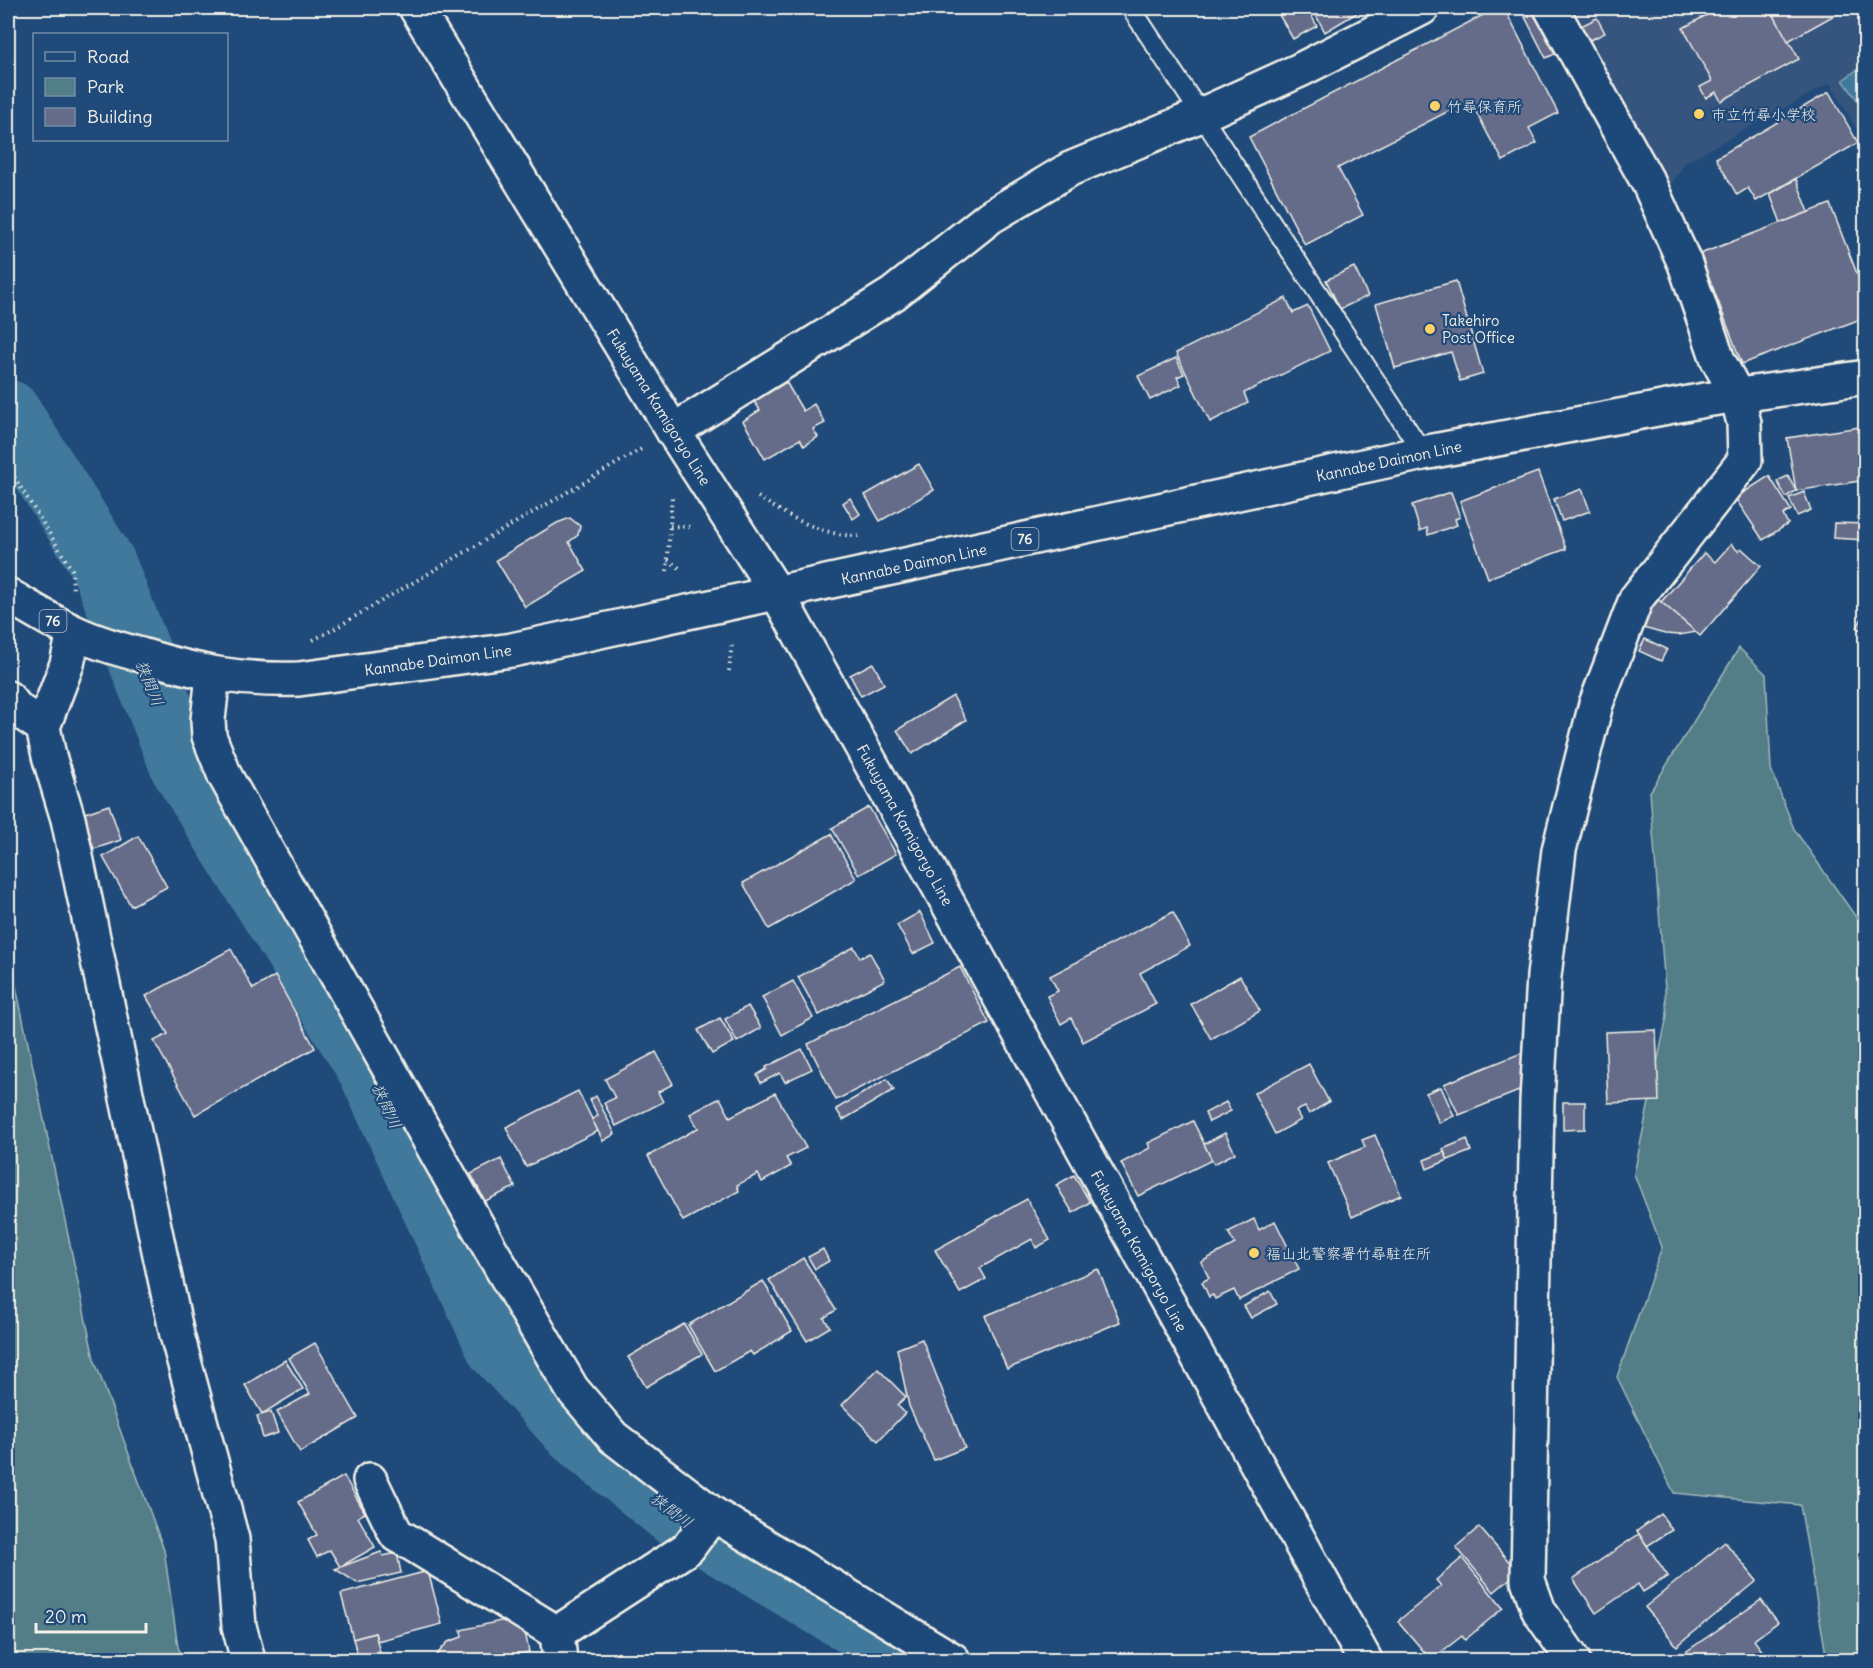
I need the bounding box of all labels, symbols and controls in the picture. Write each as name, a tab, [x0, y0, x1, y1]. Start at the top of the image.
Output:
legend	[33, 33, 228, 141]
text: Road	[87, 45, 130, 68]
text: Park	[87, 75, 124, 98]
place label: 竹尋保育所	[1447, 97, 1522, 116]
marker: 竹尋保育所	[1428, 99, 1442, 113]
text: Building	[87, 105, 152, 128]
place label: 市立竹尋小学校	[1711, 105, 1816, 124]
marker: 市立竹尋小学校	[1692, 107, 1706, 121]
place label: Takehiro Post Office	[1442, 311, 1515, 347]
marker: Takehiro Post Office	[1423, 322, 1437, 336]
street label: Fukuyama Kamigoryo Line	[603, 325, 715, 489]
street label: Kannabe Daimon Line	[1314, 436, 1464, 486]
road number: 76	[1012, 528, 1038, 550]
street label: Kannabe Daimon Line	[839, 539, 989, 589]
road number: 76	[40, 610, 66, 632]
street label: Kannabe Daimon Line	[363, 640, 513, 680]
water label: 狭間川	[132, 657, 168, 709]
street label: Fukuyama Kamigoryo Line	[853, 741, 957, 909]
water label: 狭間川	[368, 1080, 406, 1132]
street label: Fukuyama Kamigoryo Line	[1087, 1167, 1191, 1335]
place label: 福山北警察署竹尋駐在所	[1266, 1244, 1431, 1263]
marker: 福山北警察署竹尋駐在所	[1247, 1246, 1261, 1260]
water label: 狭間川	[647, 1488, 697, 1532]
scale bar	[36, 1596, 146, 1634]
text: 20 m	[45, 1605, 87, 1628]

